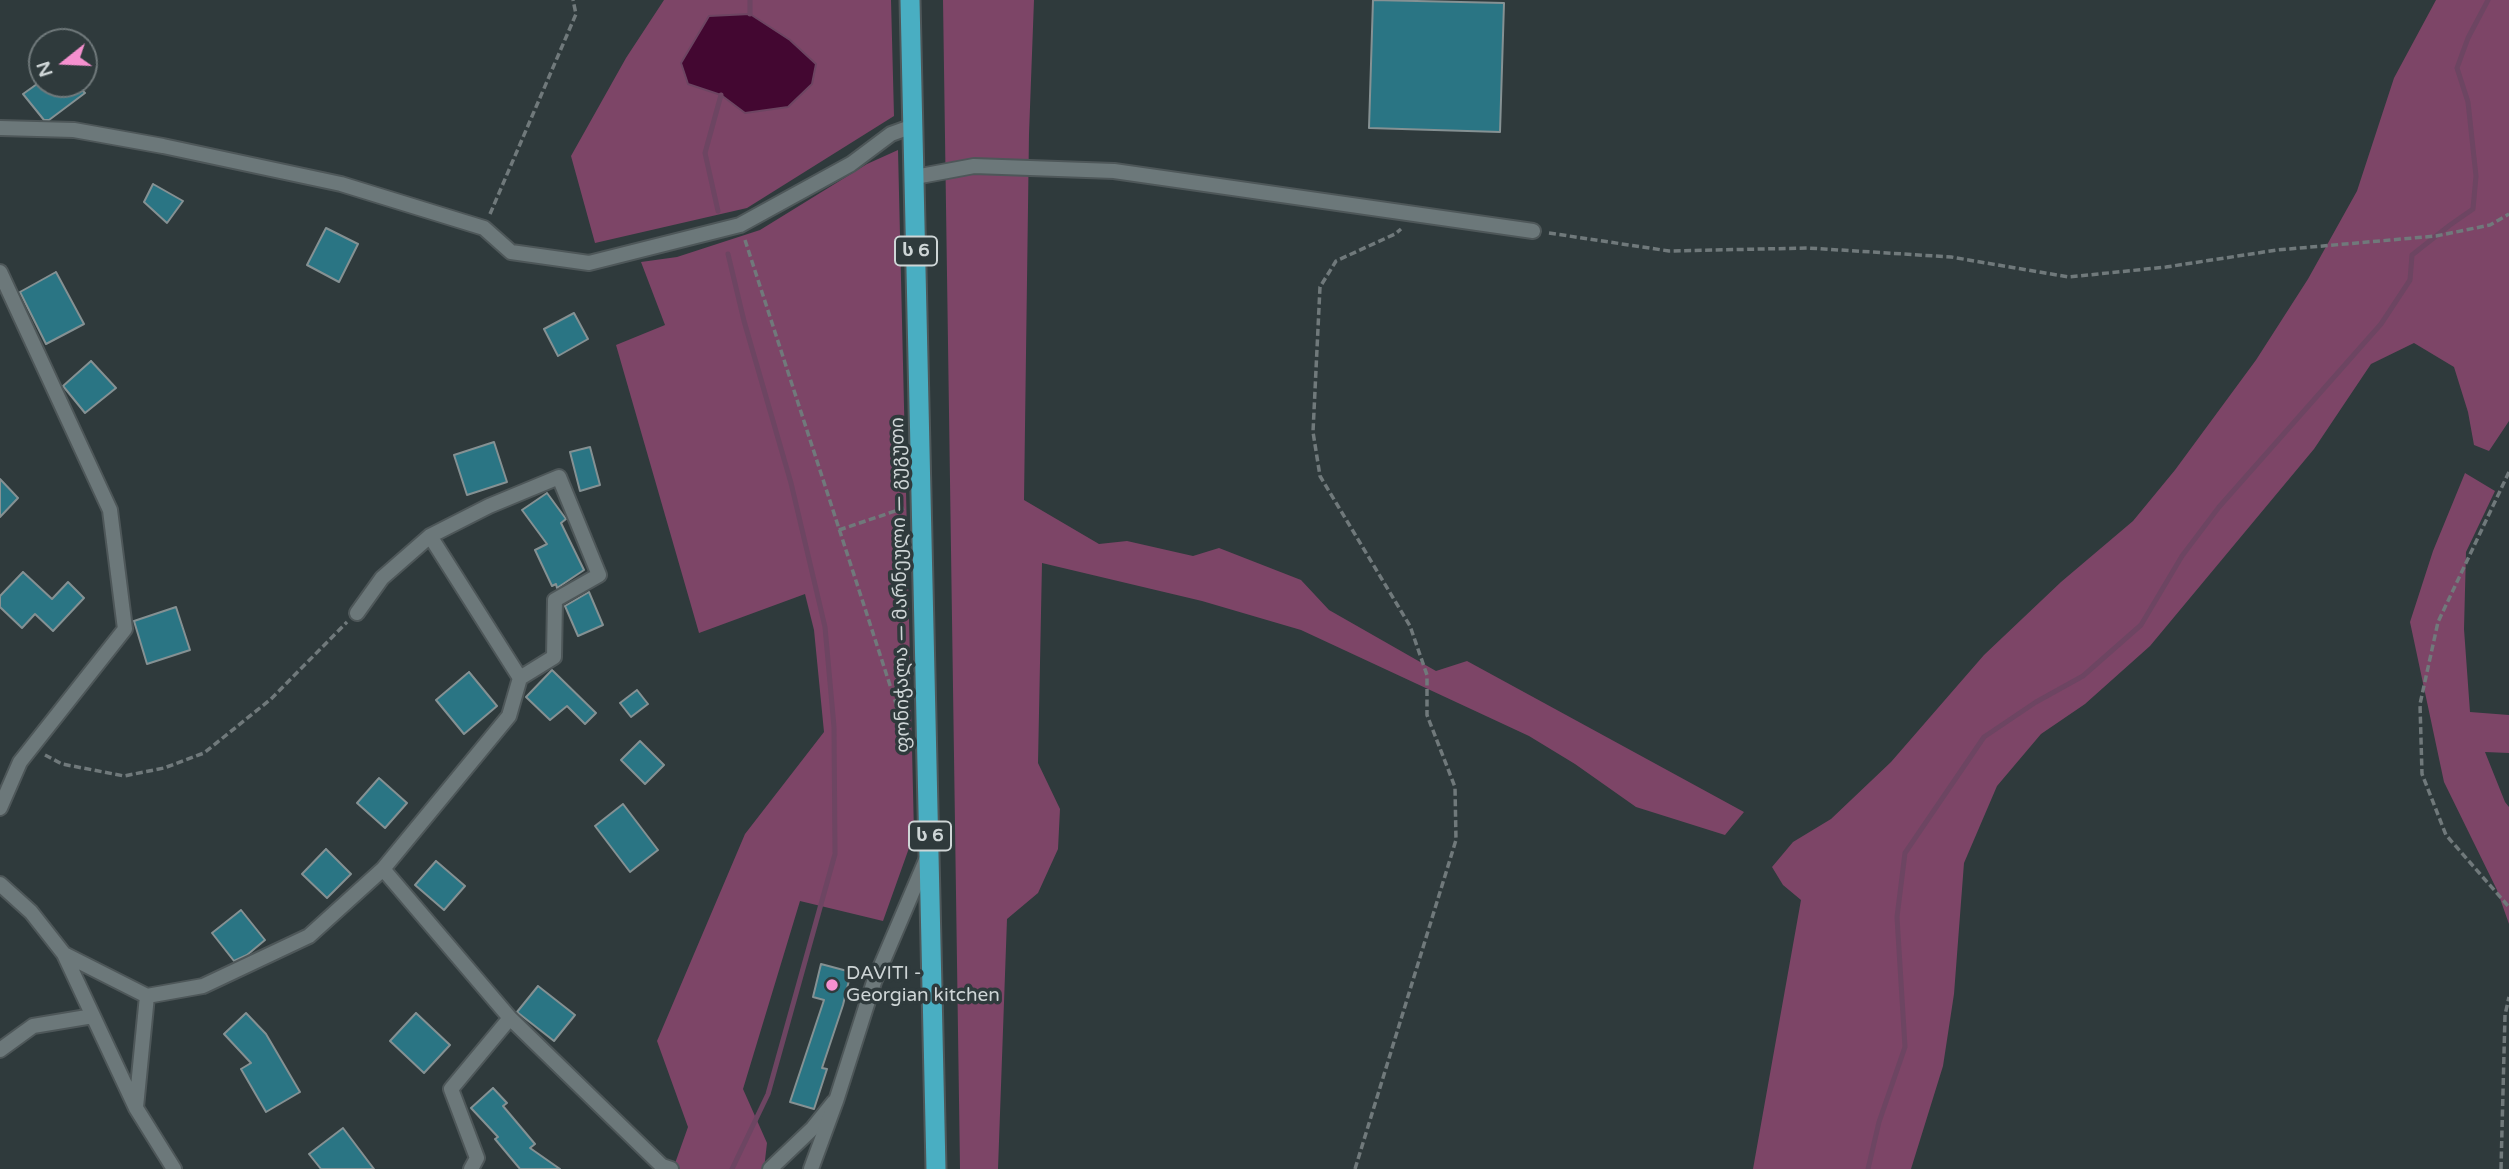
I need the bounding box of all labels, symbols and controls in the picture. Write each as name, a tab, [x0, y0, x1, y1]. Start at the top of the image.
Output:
north arrow	[28, 28, 98, 98]
text: N	[32, 58, 58, 80]
road number: ს 6	[895, 236, 937, 265]
street label: ფონიჭალა — მარნეული — გუგუთი	[887, 417, 915, 753]
road number: ს 6	[909, 822, 951, 850]
place label: DAVITI - Georgian kitchen	[846, 963, 1000, 1007]
marker: DAVITI - Georgian kitchen	[824, 977, 840, 993]

